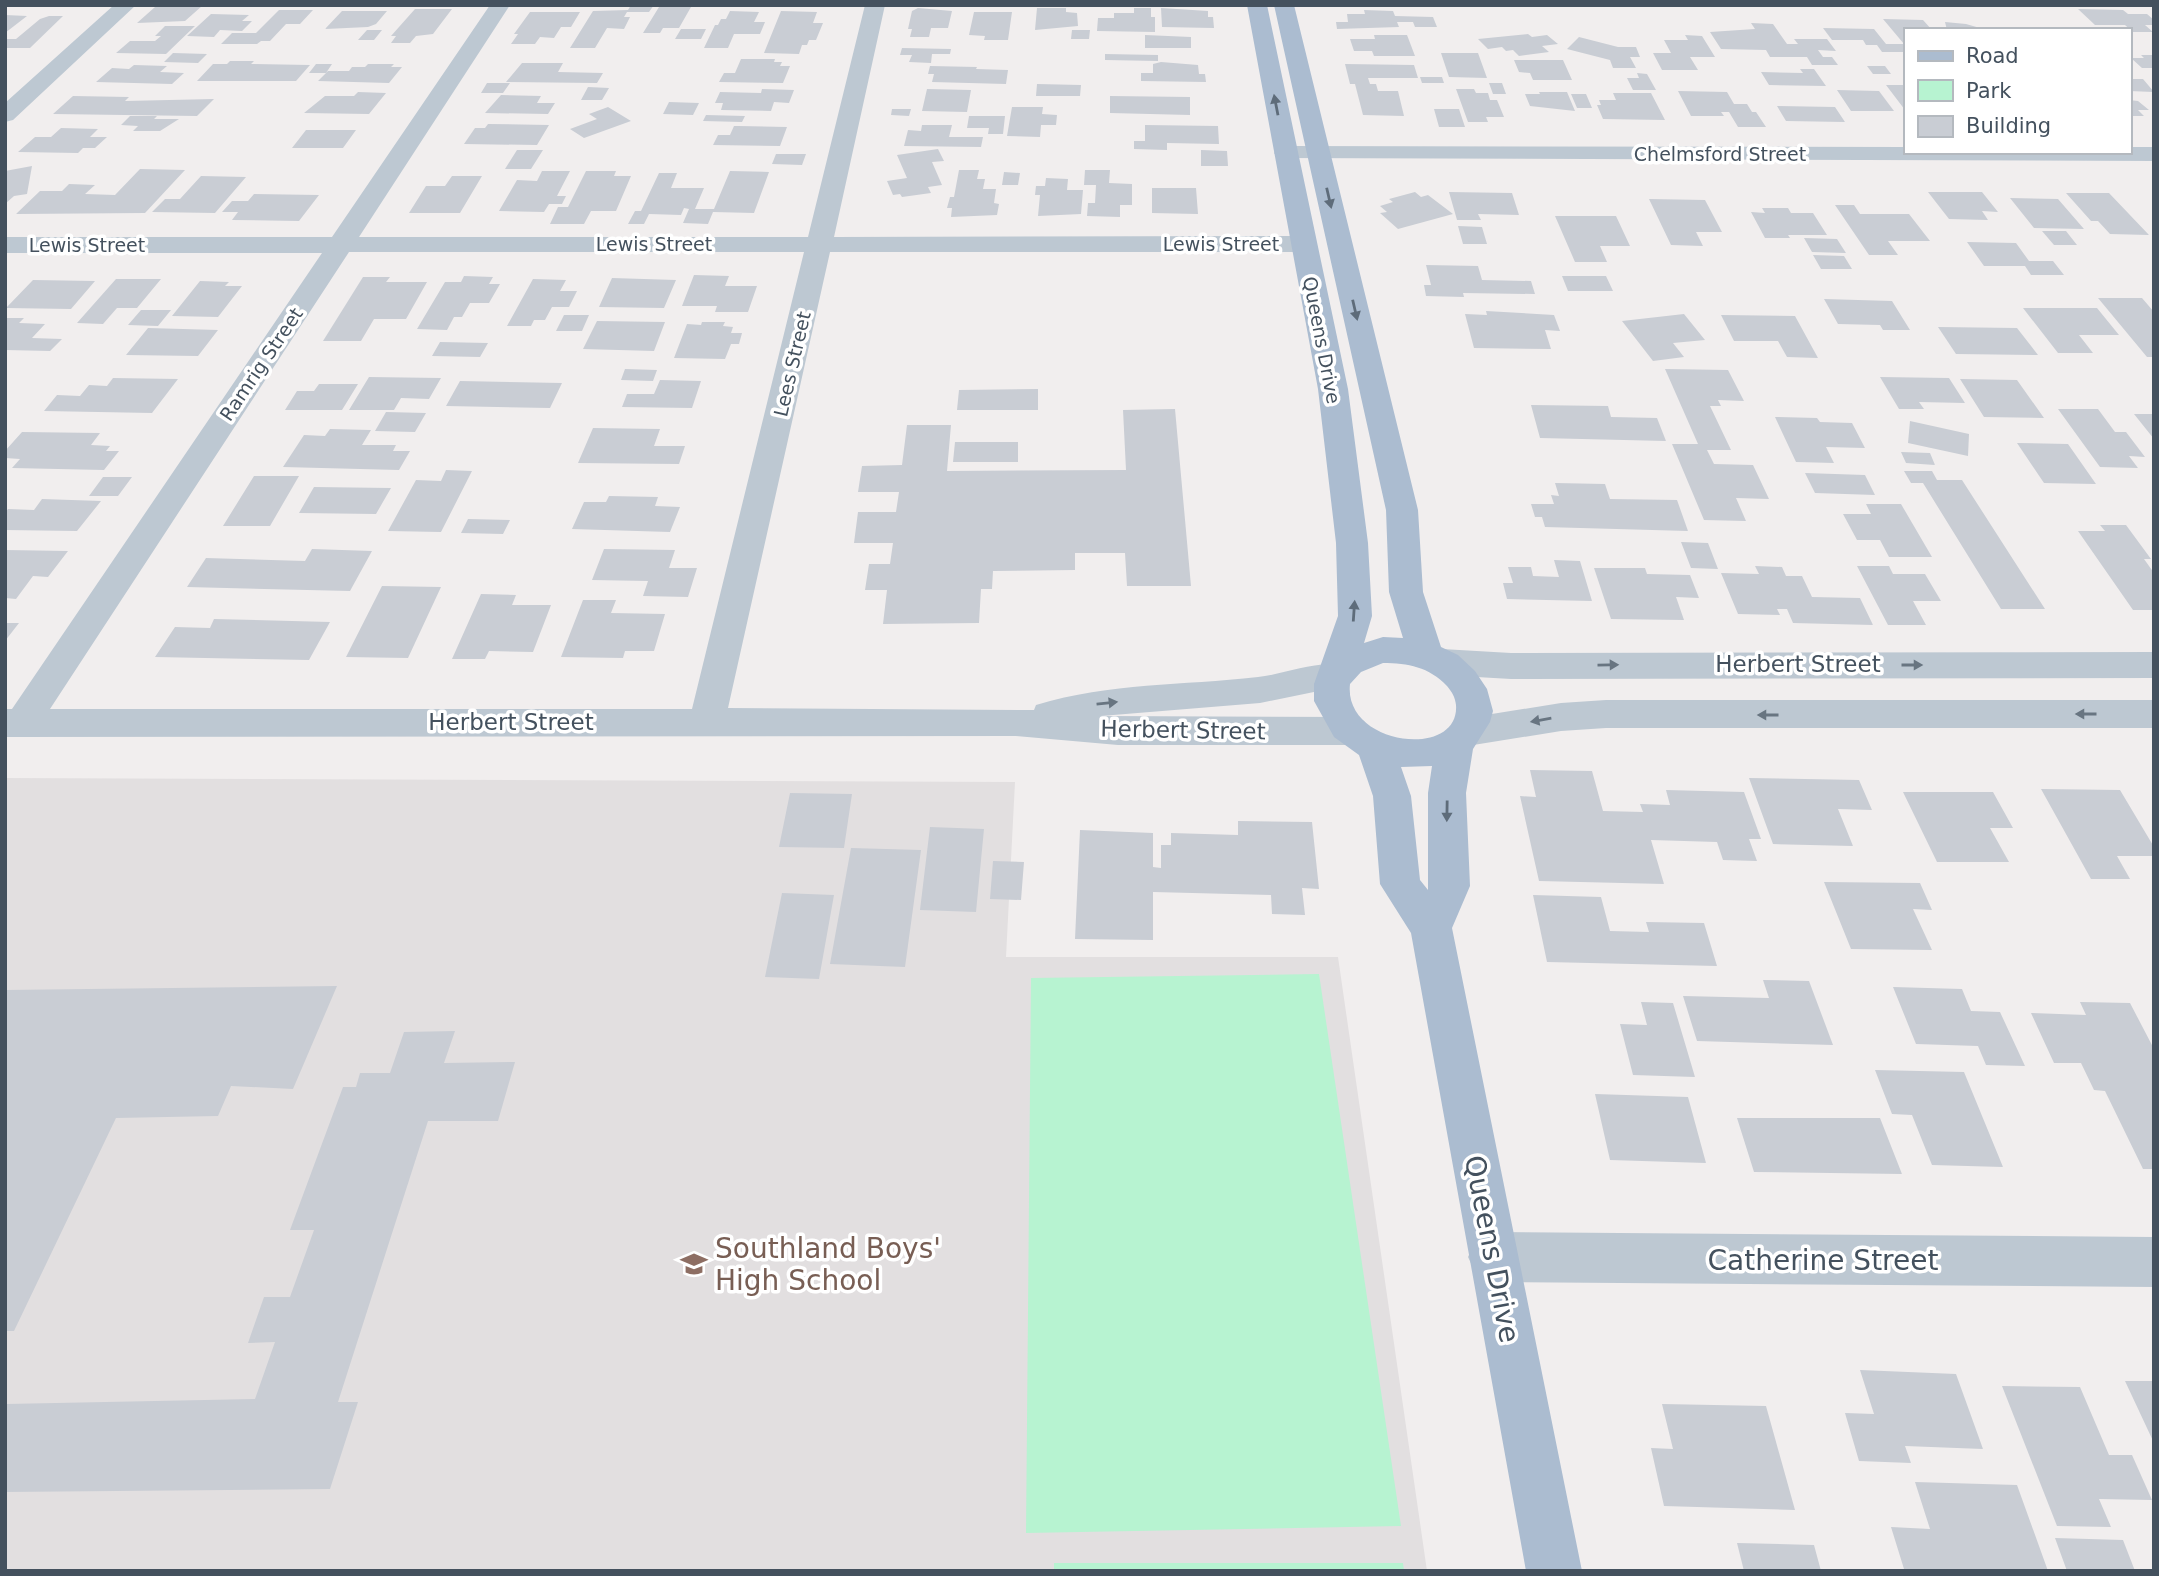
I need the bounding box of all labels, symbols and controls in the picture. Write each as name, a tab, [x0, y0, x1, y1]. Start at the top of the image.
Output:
legend	[1904, 28, 2131, 154]
text: Road	[1966, 44, 2019, 68]
text: Park	[1966, 79, 2012, 103]
one-way arrow	[1271, 94, 1282, 116]
text: Building	[1966, 114, 2051, 138]
street label: Chelmsford Street	[1634, 143, 1806, 165]
one-way arrow	[1324, 187, 1335, 209]
street label: Lewis Street	[596, 233, 712, 255]
street label: Lewis Street	[1163, 233, 1279, 255]
street label: Lewis Street	[29, 234, 145, 256]
street label: Queens Drive	[1299, 275, 1345, 405]
one-way arrow	[1350, 299, 1361, 321]
street label: Ramrig Street	[215, 303, 307, 425]
street label: Lees Street	[769, 309, 815, 419]
one-way arrow	[1349, 600, 1360, 622]
street label: Herbert Street	[1715, 651, 1881, 677]
one-way arrow	[1597, 659, 1619, 671]
one-way arrow	[1901, 659, 1923, 671]
one-way arrow	[1096, 697, 1118, 708]
one-way arrow	[2074, 708, 2096, 720]
street label: Herbert Street	[428, 709, 594, 735]
one-way arrow	[1757, 709, 1779, 721]
one-way arrow	[1530, 715, 1552, 726]
street label: Herbert Street	[1100, 716, 1266, 744]
one-way arrow	[1441, 800, 1453, 822]
street label: Queens Drive	[1458, 1153, 1526, 1345]
place label: Southland Boys' High School	[715, 1232, 941, 1297]
street label: Catherine Street	[1708, 1244, 1938, 1277]
school or university icon: Southland Boys' High School	[679, 1249, 709, 1279]

